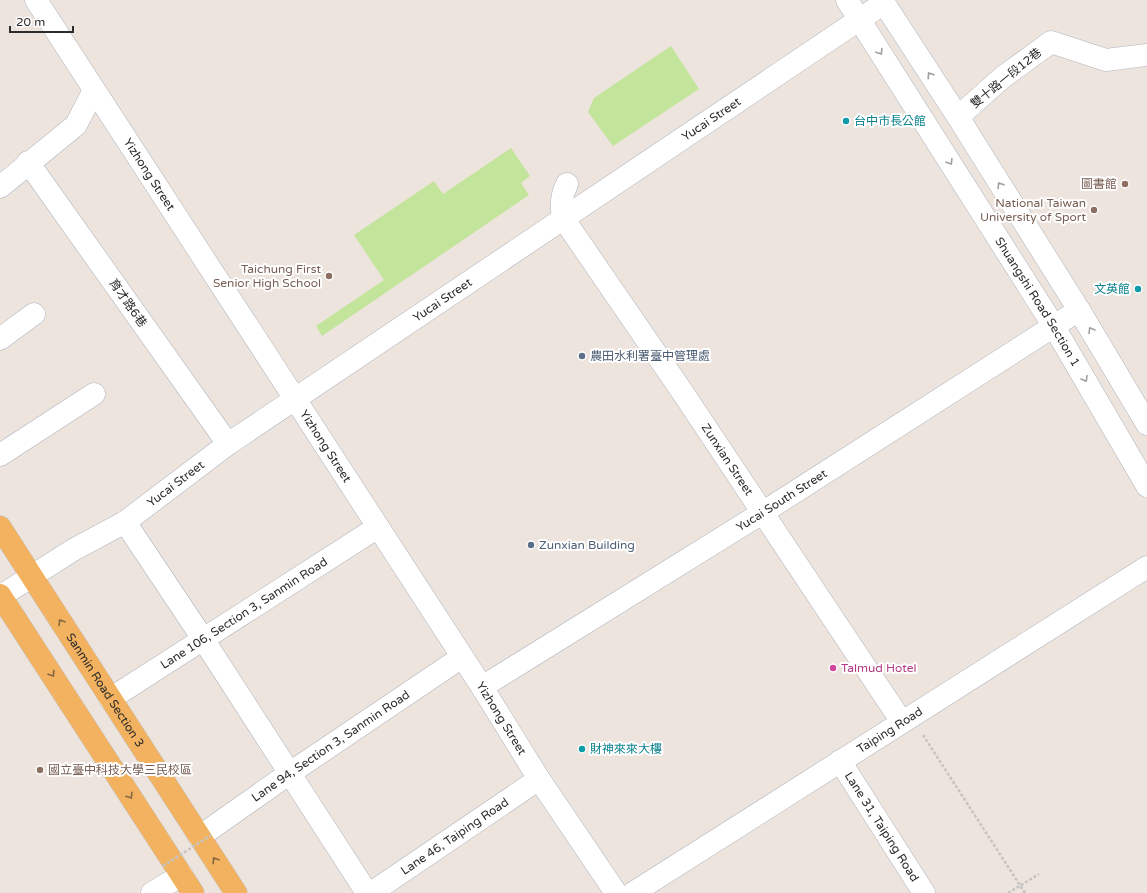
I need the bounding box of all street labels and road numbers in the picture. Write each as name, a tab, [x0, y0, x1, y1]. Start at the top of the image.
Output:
street label: 雙十路一段12巷	[968, 45, 1044, 111]
street label: Yucai Street	[679, 94, 744, 144]
street label: Yizhong Street	[121, 136, 178, 214]
street label: Shuangshi Road Section 1	[992, 235, 1083, 369]
street label: Yucai Street	[410, 275, 475, 325]
street label: 育才路6巷	[106, 276, 150, 330]
street label: Yizhong Street	[297, 407, 355, 485]
street label: Zunxian Street	[698, 421, 756, 498]
street label: Yucai Street	[144, 457, 207, 510]
street label: Yucai South Street	[734, 466, 830, 534]
street label: Lane 106, Section 3, Sanmin Road	[158, 554, 330, 672]
street label: Sanmin Road Section 3	[63, 630, 147, 750]
street label: Yizhong Street	[473, 679, 530, 758]
street label: Lane 94, Section 3, Sanmin Road	[249, 687, 412, 805]
street label: Taiping Road	[854, 704, 925, 756]
street label: Lane 31, Taiping Road	[842, 769, 922, 884]
street label: Lane 46, Taiping Road	[398, 795, 511, 878]

